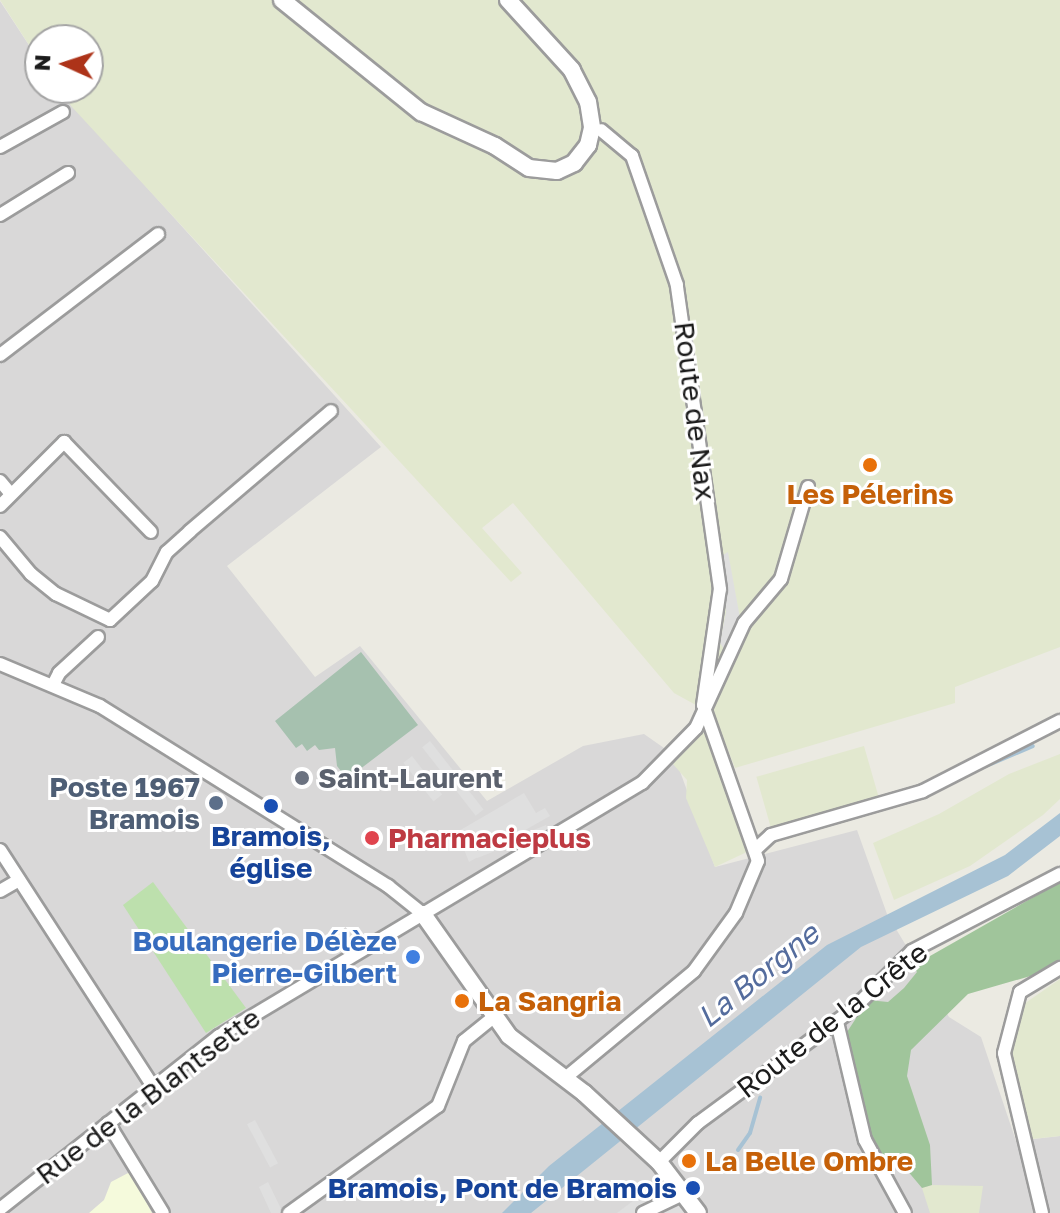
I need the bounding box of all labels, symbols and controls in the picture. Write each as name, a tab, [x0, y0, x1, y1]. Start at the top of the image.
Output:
north arrow	[24, 24, 104, 104]
text: N	[28, 54, 55, 72]
street label: Route de Nax	[667, 320, 723, 502]
marker: Les Pélerins	[861, 456, 879, 474]
place label: Les Pélerins	[786, 477, 954, 511]
place label: Saint-Laurent	[318, 761, 503, 795]
marker: Saint-Laurent	[293, 769, 311, 787]
place label: Poste 1967 Bramois	[49, 770, 200, 836]
marker: Poste 1967 Bramois	[207, 794, 225, 812]
marker: Bramois, église	[262, 797, 280, 815]
place label: Bramois, église	[211, 819, 331, 885]
place label: Pharmacieplus	[388, 821, 591, 855]
marker: Pharmacieplus	[363, 829, 381, 847]
water label: La Borgne	[690, 915, 826, 1035]
place label: Boulangerie Délèze Pierre-Gilbert	[133, 924, 397, 990]
street label: Route de la Crête	[730, 935, 934, 1105]
marker: Boulangerie Délèze Pierre-Gilbert	[404, 948, 422, 966]
place label: La Sangria	[478, 984, 621, 1018]
marker: La Sangria	[453, 992, 471, 1010]
street label: Rue de la Blantsette	[29, 1001, 267, 1191]
place label: La Belle Ombre	[705, 1144, 913, 1178]
marker: La Belle Ombre	[680, 1152, 698, 1170]
place label: Bramois, Pont de Bramois	[328, 1171, 677, 1205]
marker: Bramois, Pont de Bramois	[684, 1179, 702, 1197]

